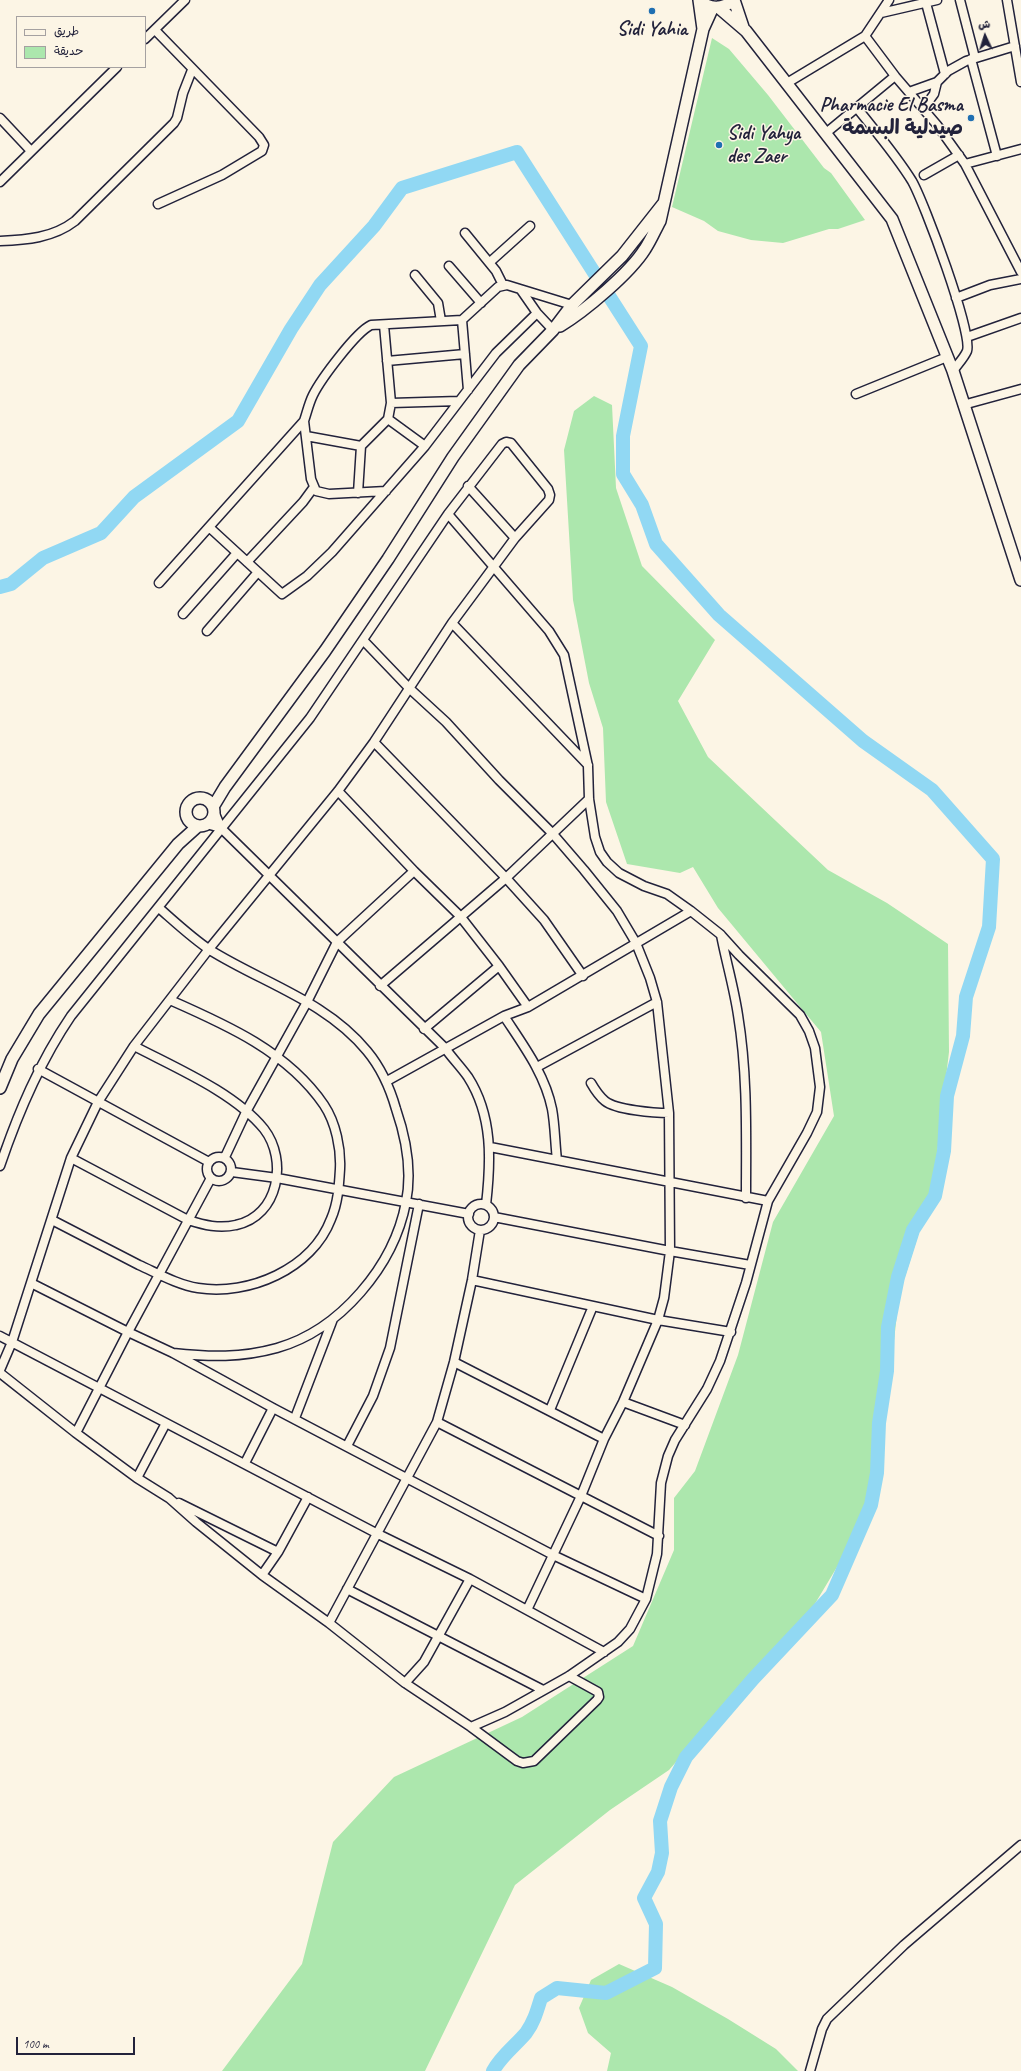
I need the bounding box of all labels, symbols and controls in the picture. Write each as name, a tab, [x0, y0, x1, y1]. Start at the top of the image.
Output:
marker: Sidi Yahia	[647, 6, 657, 16]
legend	[16, 16, 146, 68]
north arrow	[965, 16, 1005, 56]
text: ش	[978, 17, 991, 31]
place label: Sidi Yahia	[617, 18, 687, 42]
text: طريق	[54, 23, 79, 39]
text: حديقة	[54, 43, 83, 59]
place label: Pharmacie El Basma صيدلية البسمة	[820, 94, 963, 141]
marker: Pharmacie El Basma صيدلية البسمة	[966, 113, 976, 123]
place label: Sidi Yahya des Zaer	[727, 122, 800, 169]
marker: Sidi Yahya des Zaer	[714, 140, 724, 150]
scale bar	[18, 2029, 137, 2055]
text: 100 m	[23, 2036, 49, 2052]

